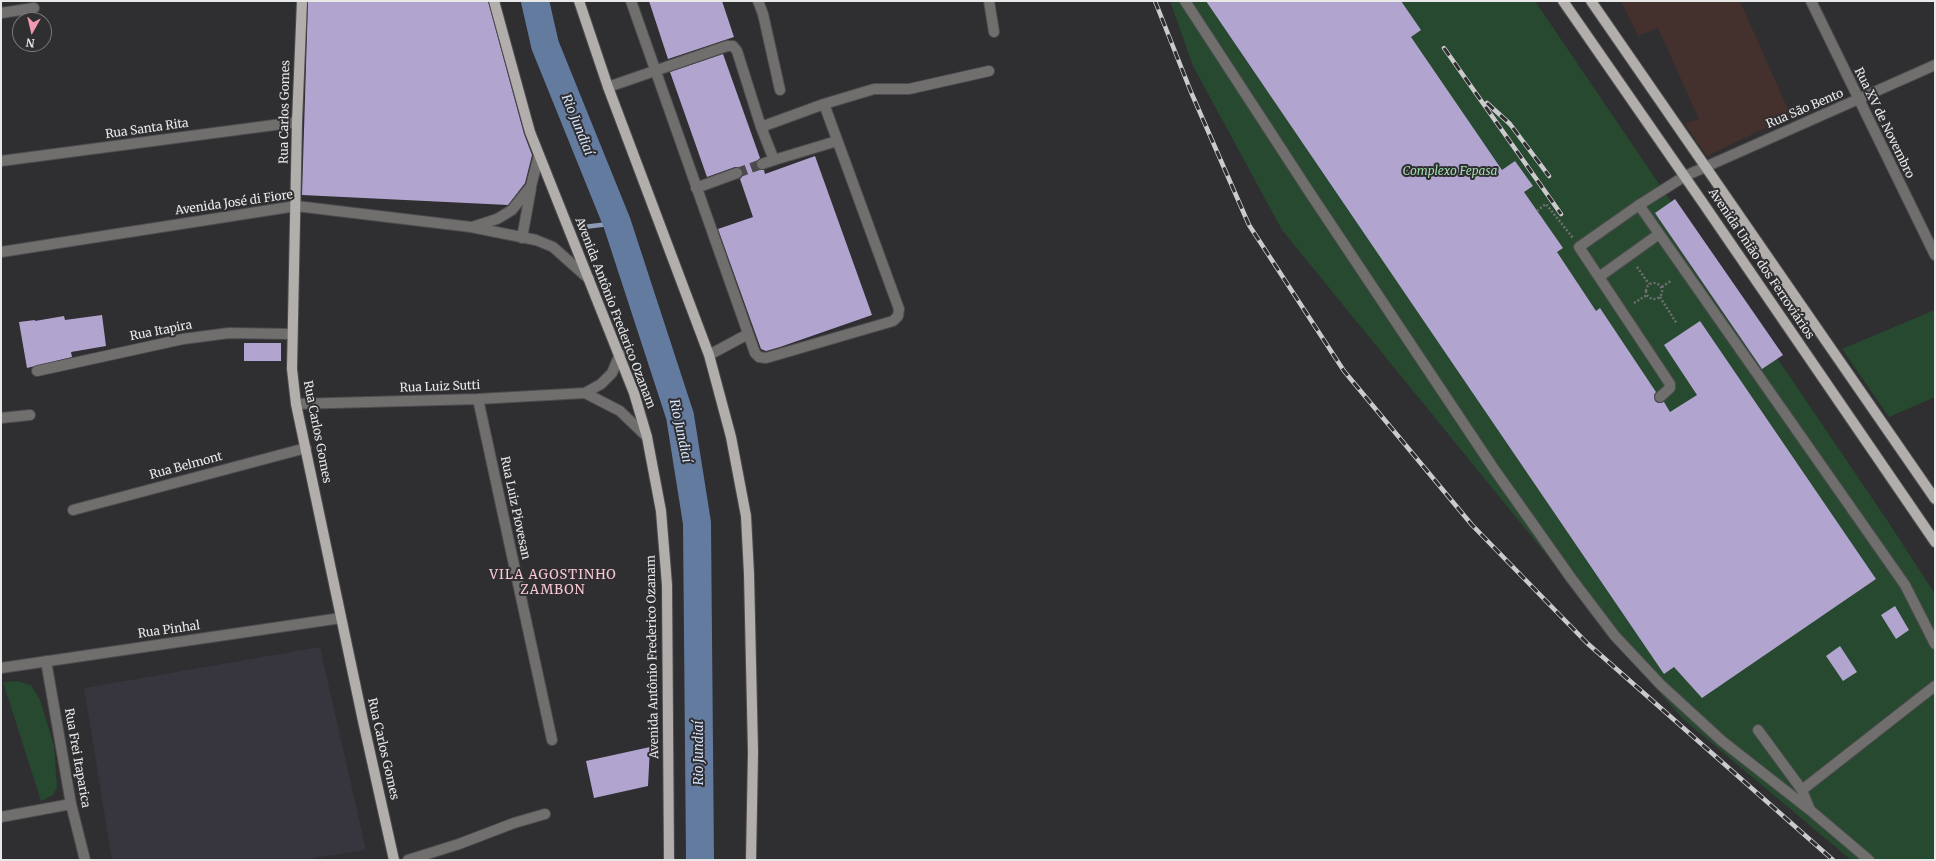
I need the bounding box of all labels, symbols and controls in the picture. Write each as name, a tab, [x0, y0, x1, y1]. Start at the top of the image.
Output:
north arrow	[12, 12, 52, 52]
text: N	[25, 35, 36, 50]
street label: Rua Carlos Gomes	[277, 60, 293, 164]
street label: Rua XV de Novembro	[1851, 65, 1917, 181]
street label: Rua São Bento	[1764, 86, 1846, 132]
water label: Rio Jundiaí	[558, 92, 596, 158]
street label: Rua Santa Rita	[104, 116, 190, 142]
park label: Complexo Fepasa	[1403, 165, 1497, 179]
street label: Avenida União dos Ferroviários	[1705, 186, 1817, 342]
street label: Avenida José di Fiore	[174, 188, 294, 218]
street label: Avenida Antônio Frederico Ozanam	[572, 215, 658, 411]
street label: Rua Itapira	[129, 318, 193, 344]
street label: Rua Luiz Sutti	[399, 378, 481, 396]
street label: Rua Carlos Gomes	[300, 380, 334, 484]
water label: Rio Jundiaí	[666, 398, 694, 464]
street label: Rua Belmont	[148, 449, 224, 483]
street label: Rua Luiz Piovesan	[497, 455, 533, 561]
street label: Avenida Antônio Frederico Ozanam	[644, 555, 662, 759]
district label: VILA AGOSTINHO ZAMBON	[489, 567, 617, 598]
street label: Rua Pinhal	[137, 619, 201, 641]
street label: Rua Carlos Gomes	[364, 697, 402, 801]
street label: Rua Frei Itaparica	[61, 707, 93, 809]
water label: Rio Jundiaí	[691, 721, 707, 785]

